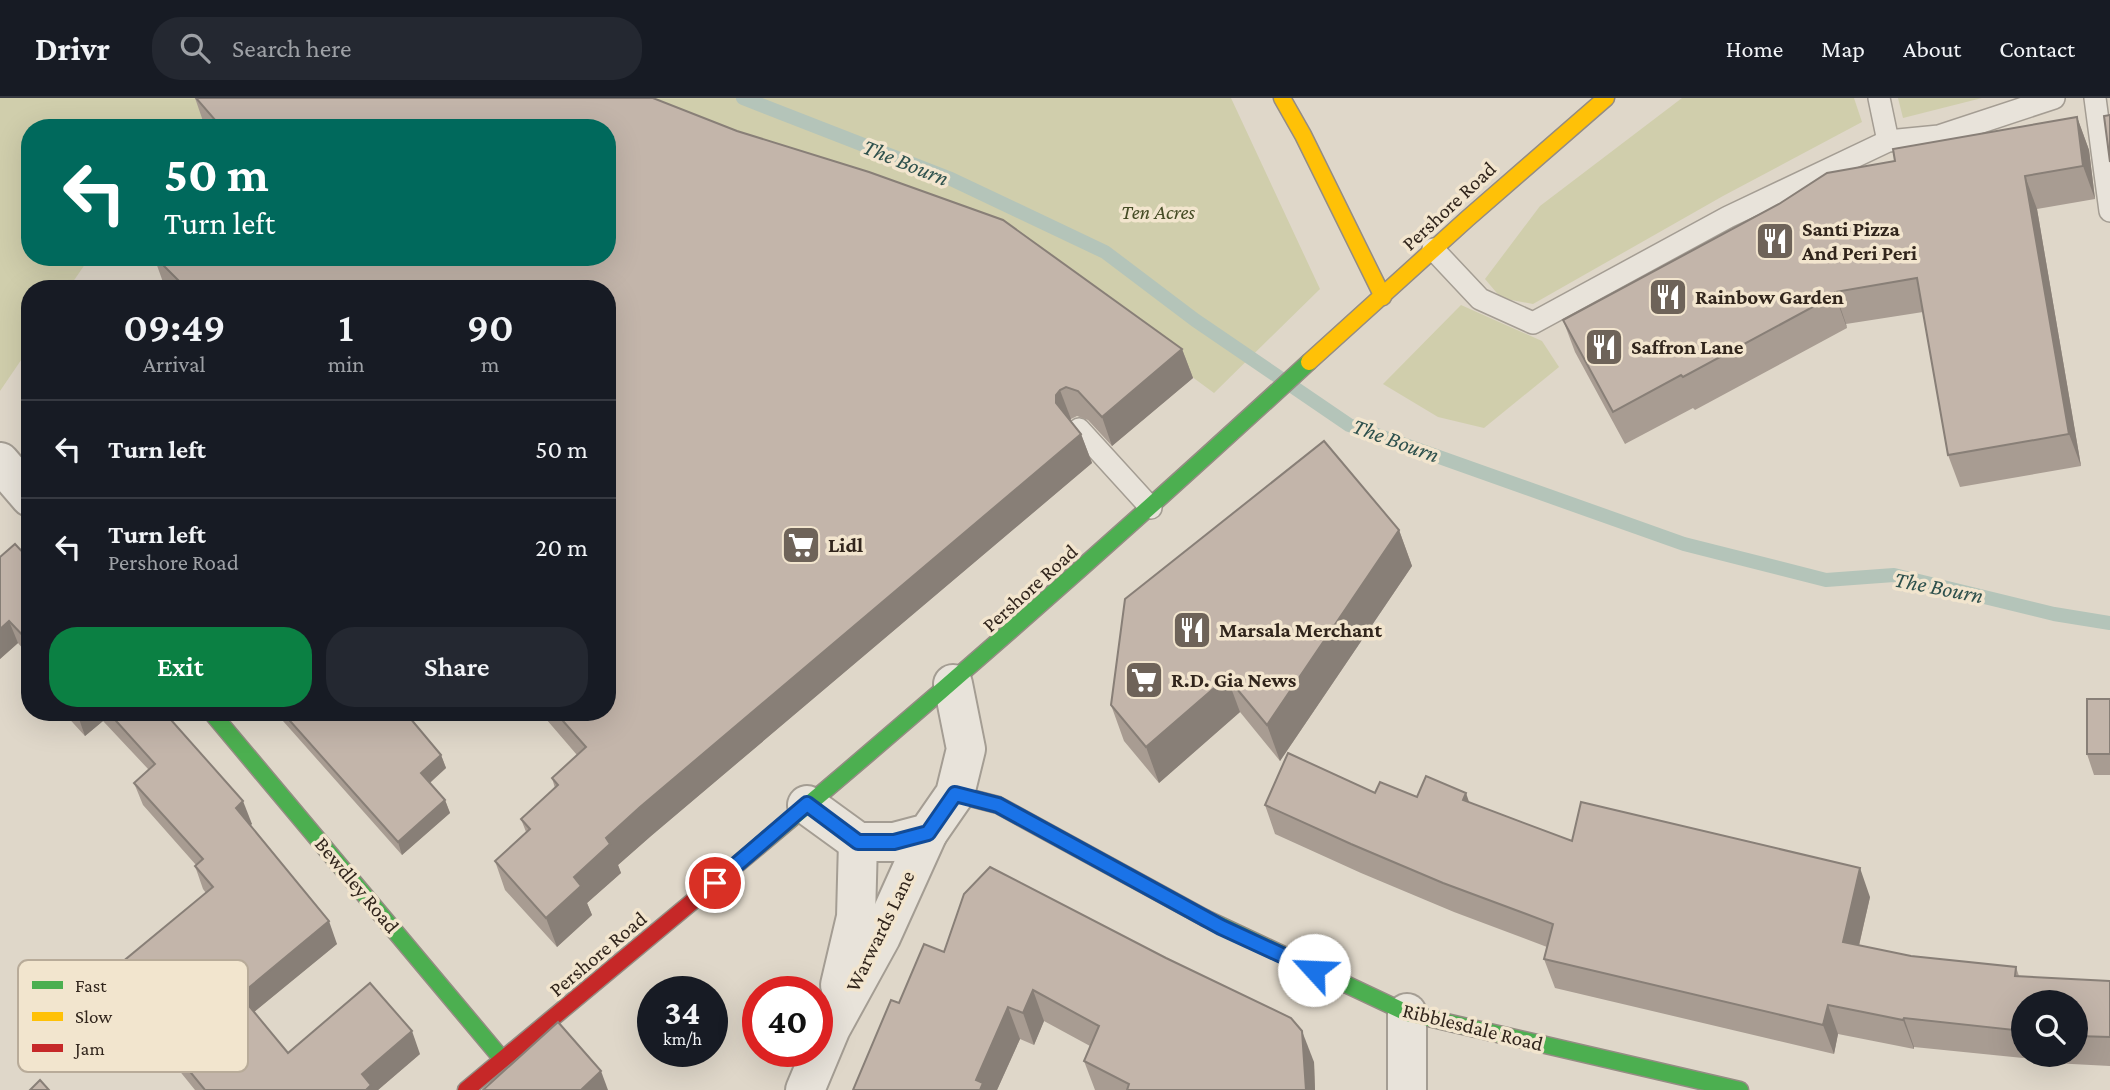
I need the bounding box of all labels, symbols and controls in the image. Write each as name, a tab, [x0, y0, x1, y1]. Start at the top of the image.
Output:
search box	[152, 17, 642, 80]
icon: search	[176, 29, 214, 67]
text: Drivr	[35, 30, 110, 67]
text: Search here	[232, 34, 351, 63]
text: Home	[1726, 35, 1783, 62]
text: Map	[1821, 35, 1865, 62]
text: About	[1903, 35, 1961, 62]
text: Contact	[1999, 35, 2075, 62]
water label: The Bourn	[859, 133, 953, 191]
icon: left	[49, 147, 140, 238]
text: 50 m	[164, 147, 269, 202]
street label: Pershore Road	[1397, 157, 1501, 255]
park label: Ten Acres	[1121, 200, 1195, 224]
text: Turn left	[164, 205, 275, 241]
place label: Santi Pizza And Peri Peri	[1801, 217, 1917, 265]
restaurant icon: Santi Pizza And Peri Peri	[1754, 220, 1796, 262]
restaurant icon: Rainbow Garden	[1647, 276, 1689, 318]
place label: Rainbow Garden	[1695, 285, 1844, 309]
text: 09:49	[123, 303, 225, 350]
text: 1	[339, 303, 354, 350]
text: 90	[467, 303, 514, 350]
restaurant icon: Saffron Lane	[1583, 326, 1625, 368]
place label: Saffron Lane	[1631, 335, 1744, 359]
text: Arrival	[143, 351, 206, 377]
text: min	[328, 351, 365, 377]
text: m	[481, 351, 499, 377]
water label: The Bourn	[1349, 412, 1443, 468]
icon: left	[49, 430, 87, 468]
text: Turn left	[108, 435, 206, 464]
text: 50 m	[535, 435, 588, 464]
text: Turn left	[108, 520, 206, 549]
supermarket icon: Lidl	[780, 524, 822, 566]
icon: left	[49, 528, 87, 566]
text: 20 m	[535, 533, 588, 562]
place label: Lidl	[828, 533, 863, 557]
street label: Pershore Road	[978, 539, 1082, 637]
text: Pershore Road	[108, 549, 239, 575]
water label: The Bourn	[1892, 566, 1986, 608]
restaurant icon: Marsala Merchant	[1171, 609, 1213, 651]
place label: Marsala Merchant	[1219, 618, 1382, 642]
button: Exit	[49, 627, 312, 707]
button: Share	[326, 627, 588, 707]
supermarket icon: R.D. Gia News	[1123, 659, 1165, 701]
place label: R.D. Gia News	[1171, 668, 1297, 692]
street label: Bewdley Road	[310, 832, 404, 938]
pin	[685, 853, 745, 913]
icon: arrive	[696, 864, 734, 902]
street label: Warwards Lane	[840, 867, 920, 995]
street label: Pershore Road	[545, 906, 651, 1002]
position arrow	[1277, 933, 1351, 1007]
legend	[18, 960, 248, 1072]
text: Fast	[75, 975, 107, 996]
speed limit sign: 40	[742, 976, 833, 1067]
map controls	[2011, 990, 2088, 1067]
button: search	[2011, 990, 2088, 1067]
text: 34	[665, 993, 700, 1032]
street label: Ribblesdale Road	[1400, 998, 1546, 1056]
text: Slow	[75, 1006, 112, 1027]
text: km/h	[663, 1029, 702, 1049]
text: Jam	[73, 1038, 105, 1059]

